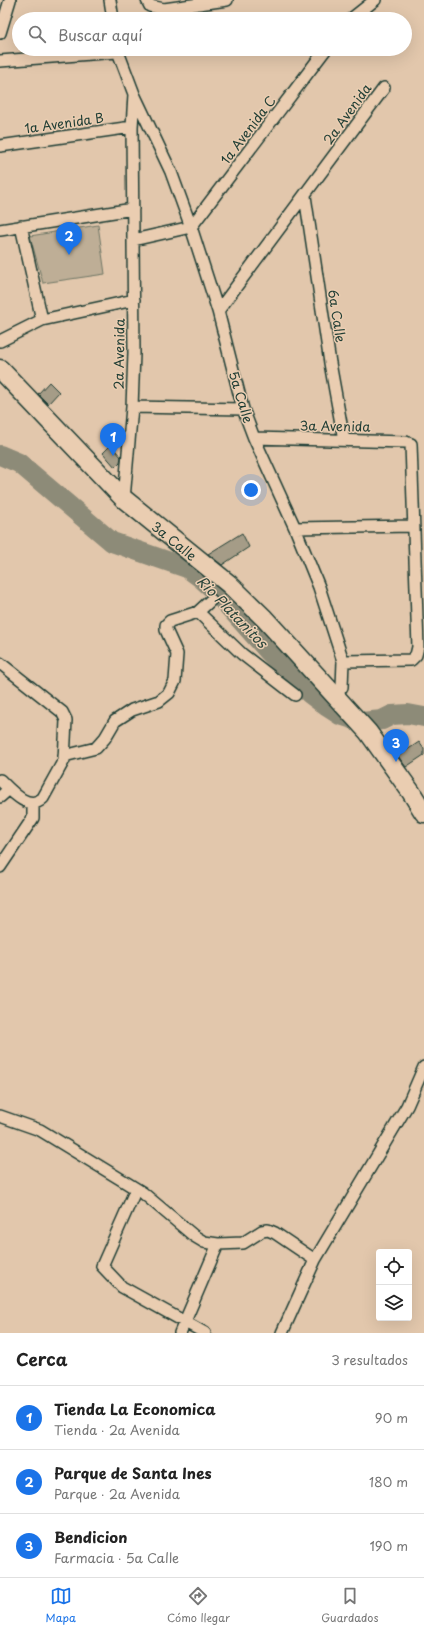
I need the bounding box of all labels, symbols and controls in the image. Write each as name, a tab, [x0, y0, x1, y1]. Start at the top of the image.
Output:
search box	[12, 12, 412, 56]
icon: search	[26, 23, 48, 45]
text: Buscar aquí	[58, 23, 142, 46]
street label: 2a Avenida	[318, 79, 376, 148]
street label: 1a Avenida C	[216, 92, 280, 168]
street label: 1a Avenida B	[23, 108, 105, 137]
pin: 2	[56, 222, 82, 255]
street label: 6a Calle	[324, 288, 351, 344]
street label: 2a Avenida	[108, 317, 129, 390]
street label: 5a Calle	[225, 369, 258, 425]
street label: 3a Avenida	[299, 415, 371, 436]
pin: 1	[100, 423, 126, 456]
your location	[241, 480, 261, 500]
street label: 3a Calle	[148, 516, 201, 565]
water label: Rio Platanitos	[192, 571, 273, 654]
pin: 3	[383, 729, 409, 762]
map controls	[376, 1249, 412, 1321]
button: locate	[376, 1249, 412, 1285]
button: layers	[376, 1285, 412, 1321]
text: Cerca	[16, 1346, 67, 1372]
text: 3 resultados	[331, 1350, 408, 1369]
text: Tienda La Economica	[54, 1397, 216, 1420]
text: 1	[26, 1408, 32, 1427]
text: 90 m	[375, 1408, 408, 1427]
text: Tienda · 2a Avenida	[54, 1420, 180, 1439]
text: Parque de Santa Ines	[54, 1461, 212, 1484]
text: 2	[24, 1472, 34, 1491]
text: 180 m	[369, 1472, 408, 1491]
text: Parque · 2a Avenida	[54, 1484, 180, 1503]
text: Bendicion	[54, 1525, 127, 1548]
text: 3	[25, 1536, 33, 1555]
text: 190 m	[369, 1536, 408, 1555]
text: Farmacia · 5a Calle	[54, 1548, 179, 1567]
tab: Mapa	[46, 1585, 76, 1626]
tab: Cómo llegar	[167, 1585, 230, 1626]
tab: Guardados	[321, 1585, 378, 1626]

